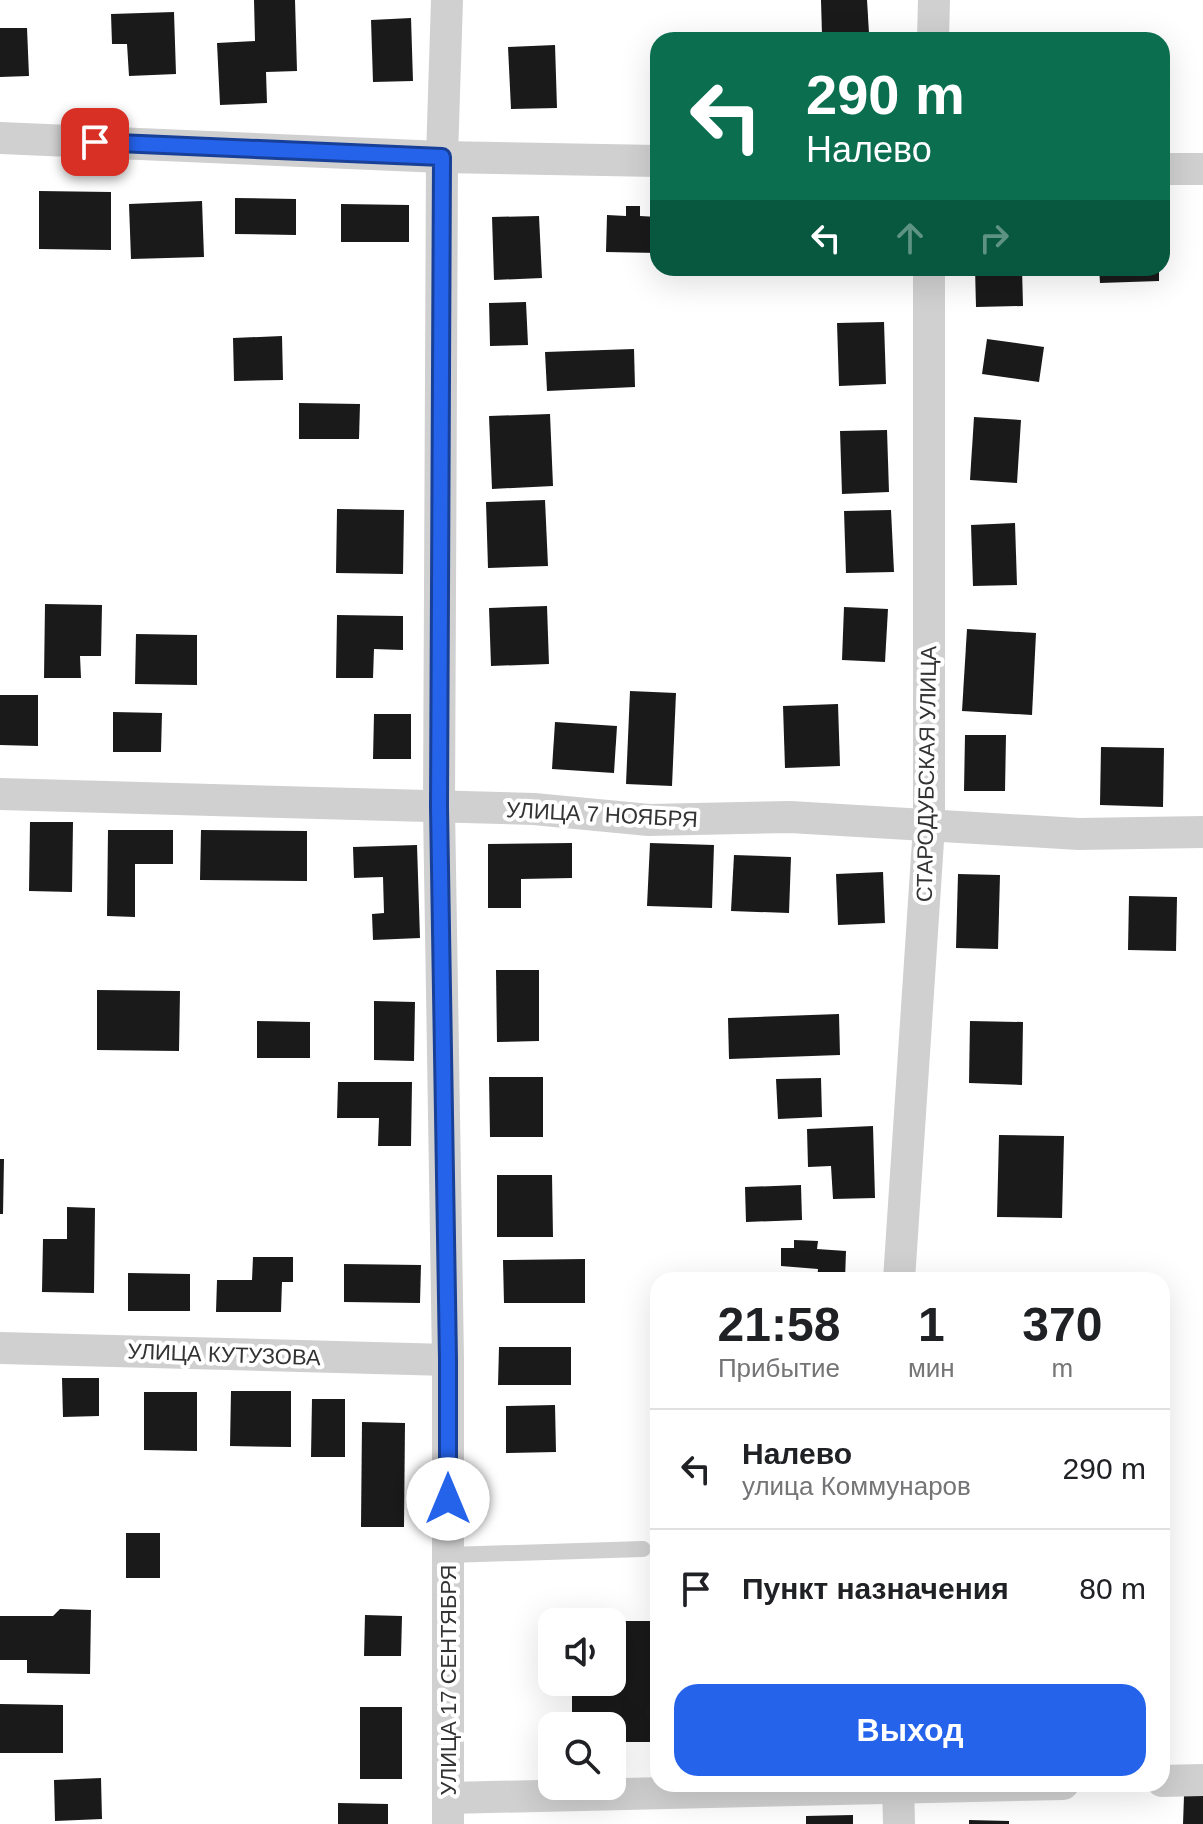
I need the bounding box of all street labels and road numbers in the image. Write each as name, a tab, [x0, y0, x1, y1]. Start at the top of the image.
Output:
street label: СТАРОДУБСКАЯ УЛИЦА	[912, 645, 941, 902]
street label: УЛИЦА 7 НОЯБРЯ	[506, 797, 698, 832]
street label: УЛИЦА КУТУЗОВА	[127, 1339, 321, 1370]
street label: УЛИЦА 17 СЕНТЯБРЯ	[436, 1565, 461, 1795]

